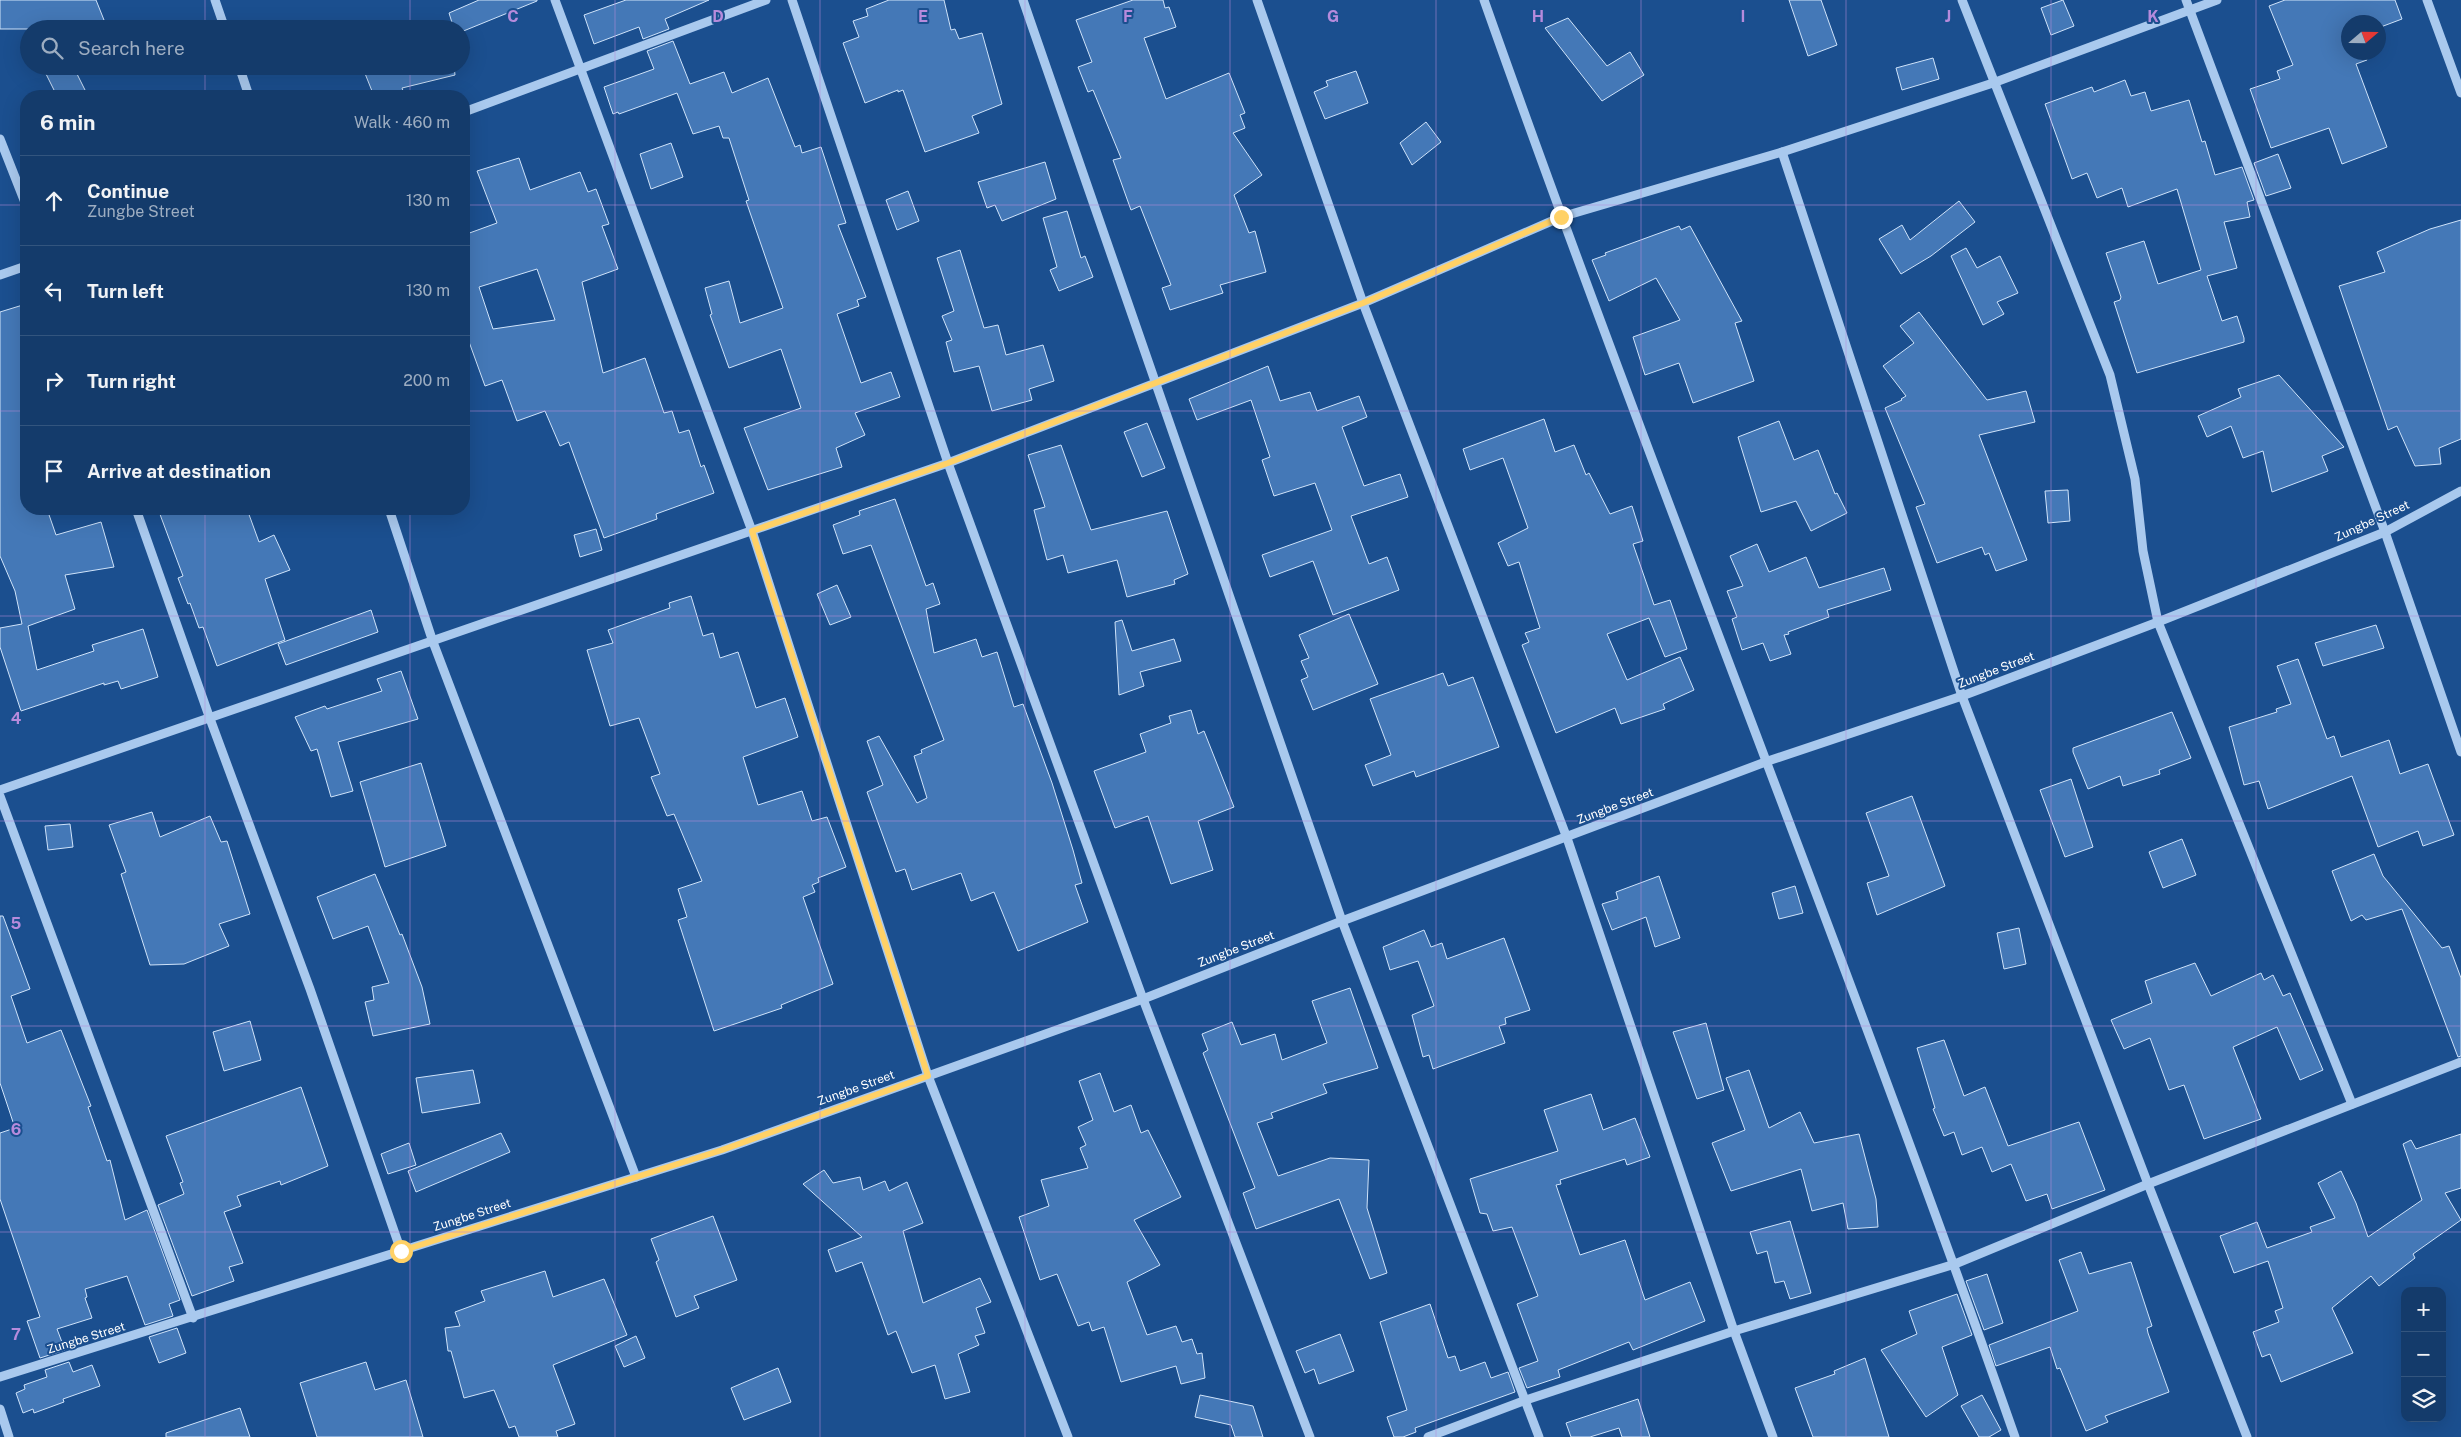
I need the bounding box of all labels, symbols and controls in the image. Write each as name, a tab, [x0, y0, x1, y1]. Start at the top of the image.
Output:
text: C	[507, 7, 519, 26]
text: D	[712, 7, 724, 26]
text: E	[918, 7, 928, 26]
text: F	[1123, 7, 1133, 26]
text: G	[1327, 7, 1339, 26]
text: H	[1532, 7, 1544, 26]
text: I	[1741, 7, 1745, 26]
text: J	[1945, 7, 1951, 26]
text: K	[2147, 7, 2159, 26]
north arrow	[2341, 15, 2386, 60]
search box	[20, 20, 470, 75]
icon: search	[38, 34, 66, 62]
text: Search here	[78, 37, 185, 59]
text: 6 min	[40, 110, 96, 135]
text: Walk · 460 m	[354, 113, 450, 132]
text: Continue	[87, 180, 169, 202]
icon: ahead	[40, 187, 68, 215]
text: 130 m	[406, 191, 450, 210]
text: Zungbe Street	[87, 202, 195, 221]
route end	[1550, 206, 1573, 229]
icon: left	[40, 277, 68, 305]
text: Turn left	[87, 280, 164, 302]
text: 130 m	[406, 281, 450, 300]
icon: right	[40, 367, 68, 395]
text: Turn right	[87, 370, 176, 392]
text: 200 m	[403, 371, 450, 390]
icon: arrive	[40, 457, 68, 485]
text: Arrive at destination	[87, 460, 271, 482]
street label: Zungbe Street	[2332, 497, 2412, 544]
street label: Zungbe Street	[1956, 649, 2037, 691]
text: 4	[11, 709, 22, 728]
street label: Zungbe Street	[1575, 785, 1656, 827]
text: 5	[11, 914, 22, 933]
street label: Zungbe Street	[1196, 928, 1277, 970]
street label: Zungbe Street	[816, 1067, 897, 1108]
text: 6	[11, 1120, 21, 1139]
street label: Zungbe Street	[431, 1196, 513, 1234]
route start	[390, 1240, 413, 1263]
map controls	[2401, 1287, 2446, 1422]
button: +	[2401, 1287, 2446, 1332]
street label: Zungbe Street	[45, 1319, 127, 1357]
text: 7	[11, 1325, 21, 1344]
button: −	[2401, 1332, 2446, 1377]
button: layers	[2401, 1377, 2446, 1422]

